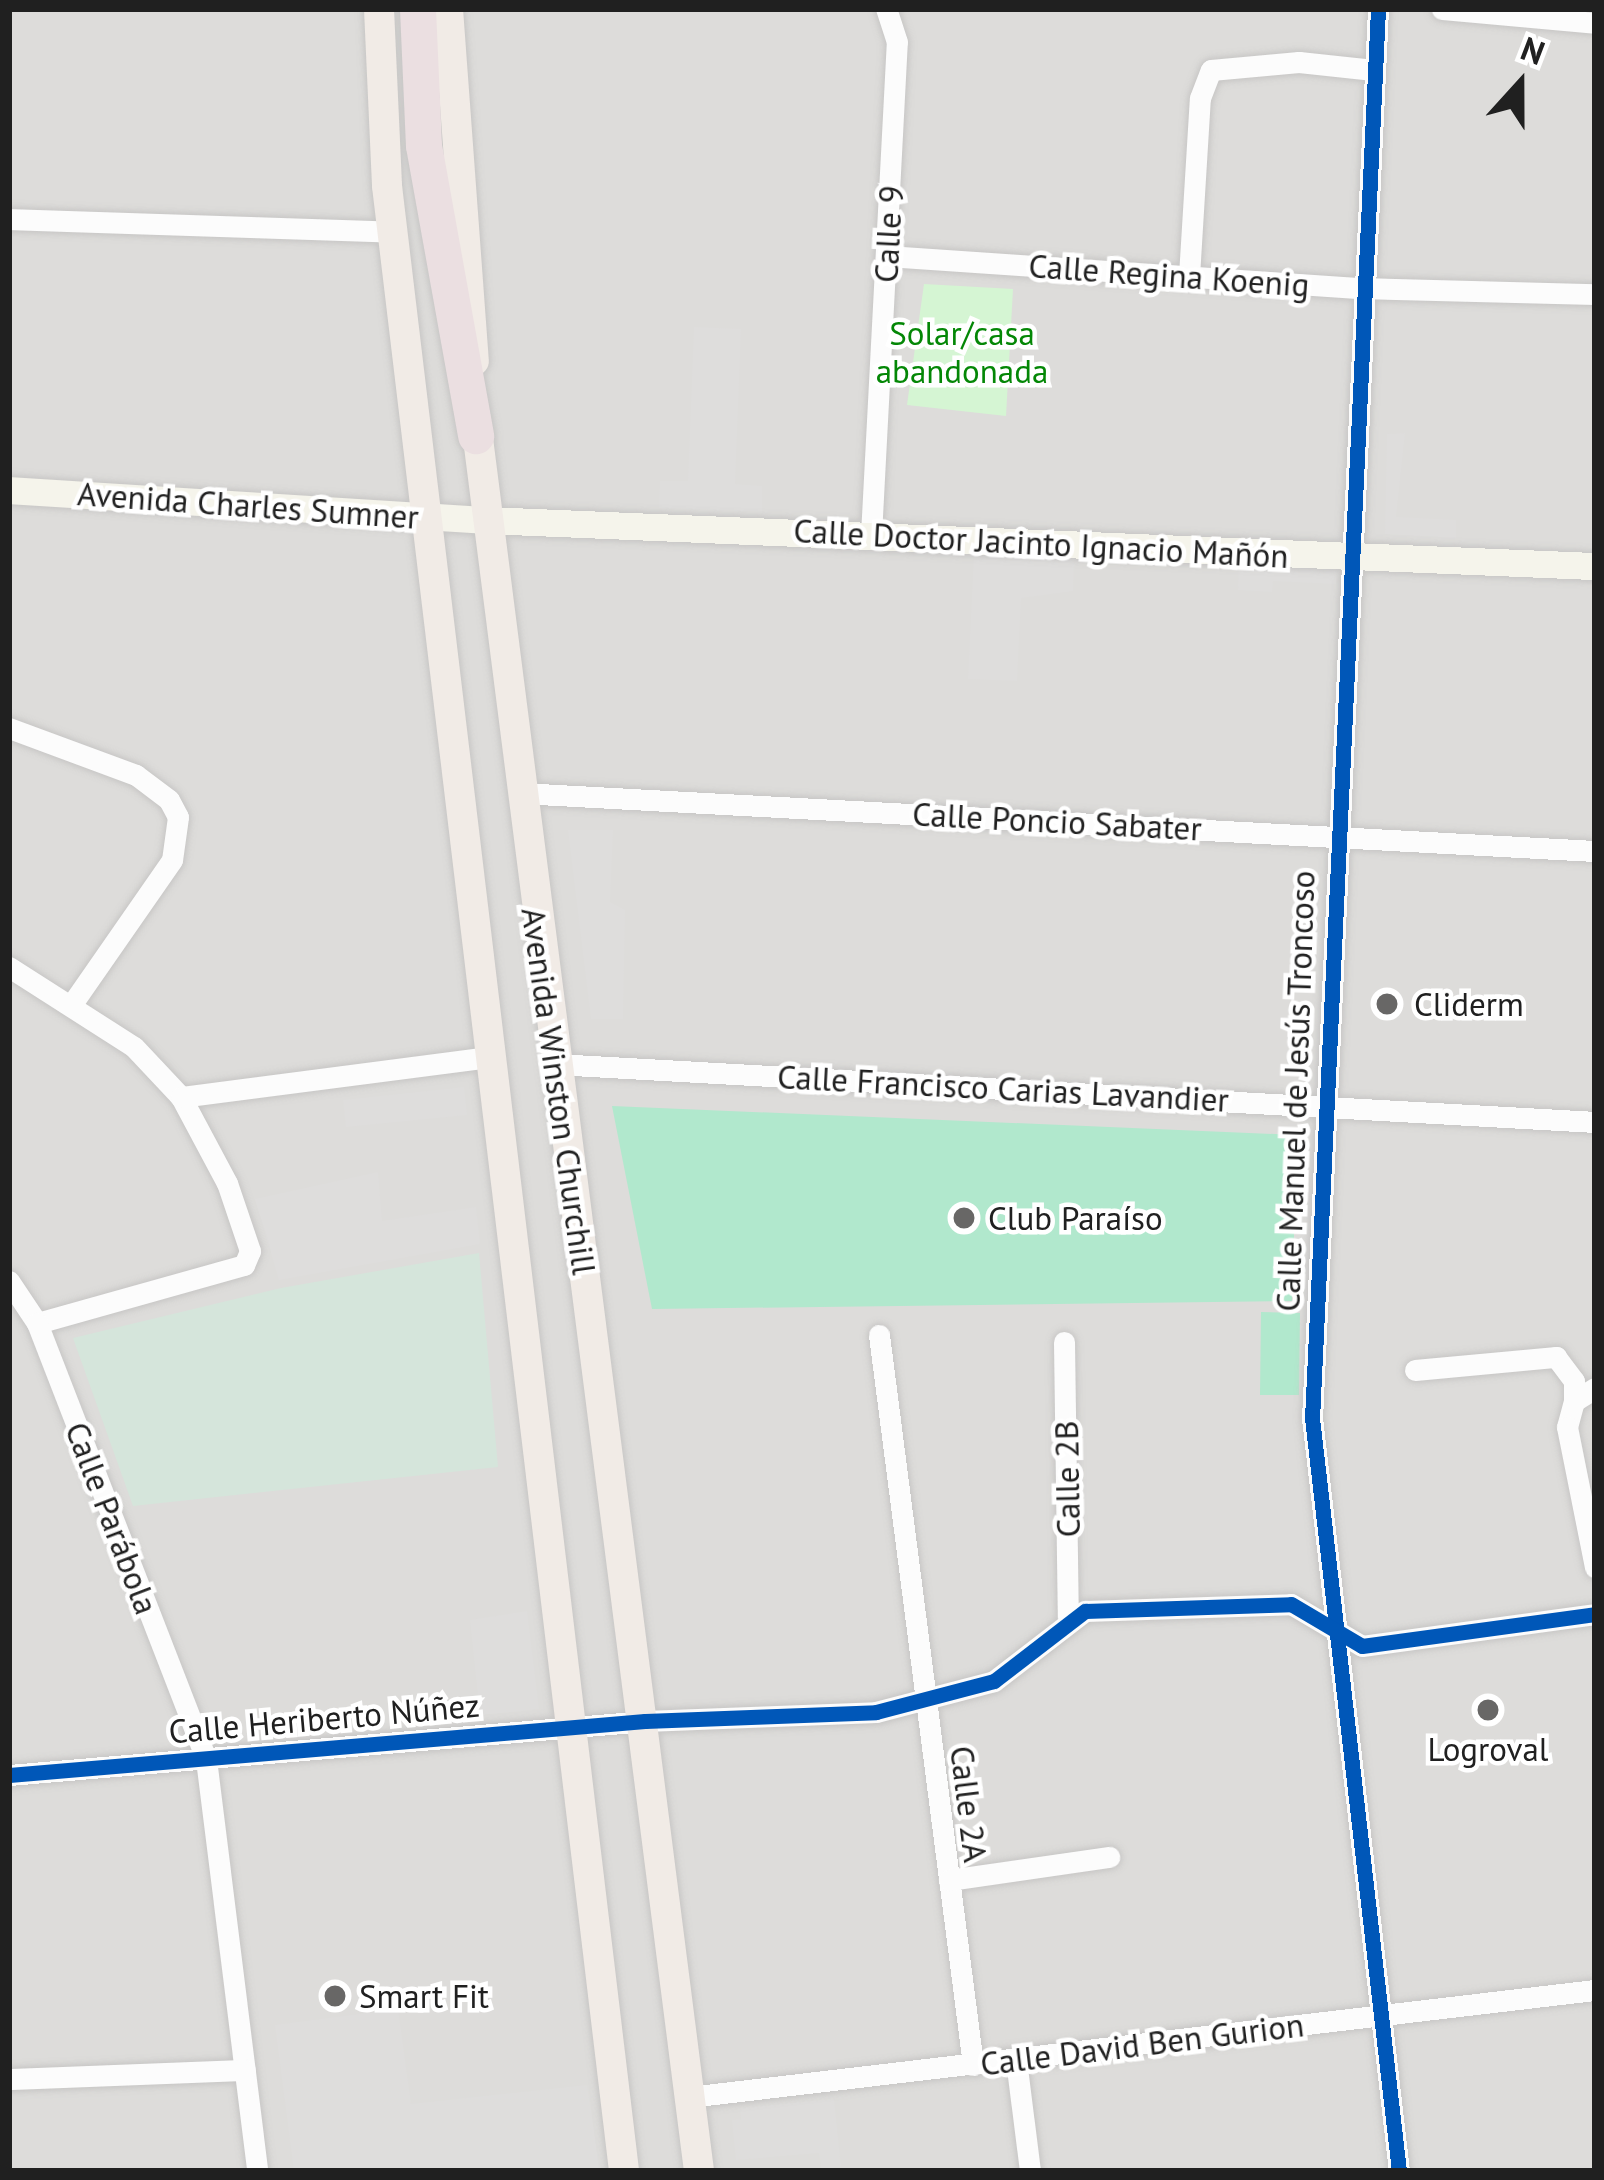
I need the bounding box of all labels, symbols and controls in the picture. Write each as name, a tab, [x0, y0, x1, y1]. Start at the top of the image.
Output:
north arrow	[1460, 24, 1580, 144]
text: N	[1515, 26, 1551, 74]
street label: Calle 9	[866, 184, 910, 284]
street label: Calle Regina Koenig	[1027, 245, 1311, 305]
park label: Solar/casa abandonada	[876, 313, 1048, 391]
street label: Avenida Charles Sumner	[76, 473, 420, 537]
street label: Calle Doctor Jacinto Ignacio Mañón	[793, 510, 1289, 576]
street label: Calle Poncio Sabater	[911, 794, 1203, 848]
street label: Calle Manuel de Jesús Troncoso	[1267, 869, 1323, 1313]
street label: Avenida Winston Churchill	[514, 905, 604, 1277]
place label: Cliderm	[1414, 984, 1524, 1024]
marker: Cliderm	[1371, 988, 1403, 1020]
street label: Calle Francisco Carias Lavandier	[776, 1056, 1230, 1120]
place label: Club Paraíso	[988, 1198, 1163, 1238]
marker: Club Paraíso	[951, 1205, 977, 1231]
street label: Calle Parábola	[57, 1416, 167, 1620]
street label: Calle 2B	[1046, 1420, 1088, 1538]
street label: Calle Heriberto Núñez	[167, 1685, 481, 1751]
marker: Logroval	[1475, 1697, 1501, 1723]
place label: Logroval	[1428, 1729, 1548, 1769]
street label: Calle 2A	[942, 1744, 996, 1864]
place label: Smart Fit	[359, 1976, 489, 2016]
marker: Smart Fit	[322, 1983, 348, 2009]
street label: Calle David Ben Gurion	[978, 2005, 1306, 2083]

